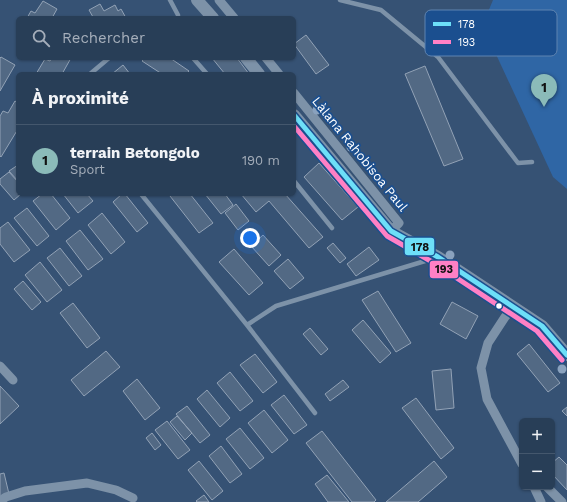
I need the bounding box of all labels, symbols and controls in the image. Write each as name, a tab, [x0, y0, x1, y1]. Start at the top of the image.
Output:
legend	[425, 10, 557, 56]
search box	[16, 16, 296, 60]
text: 178	[458, 18, 475, 31]
icon: search	[30, 27, 52, 49]
text: Rechercher	[62, 29, 145, 47]
text: 193	[458, 36, 475, 49]
pin: 1	[531, 74, 557, 107]
text: À proximité	[32, 88, 129, 108]
street label: Làlana Rahobisoa Paul	[309, 94, 411, 214]
text: terrain Betongolo	[70, 144, 200, 162]
text: 1	[42, 153, 48, 168]
text: 190 m	[242, 153, 280, 168]
text: Sport	[70, 162, 105, 177]
your location	[240, 228, 260, 248]
line badge: 178	[404, 237, 435, 256]
text: 178	[411, 241, 429, 254]
line badge: 193	[429, 260, 459, 279]
text: 193	[435, 263, 453, 276]
unlabelled marker	[494, 301, 504, 311]
map controls	[519, 418, 555, 490]
button: +	[519, 418, 555, 454]
button: −	[519, 454, 555, 490]

